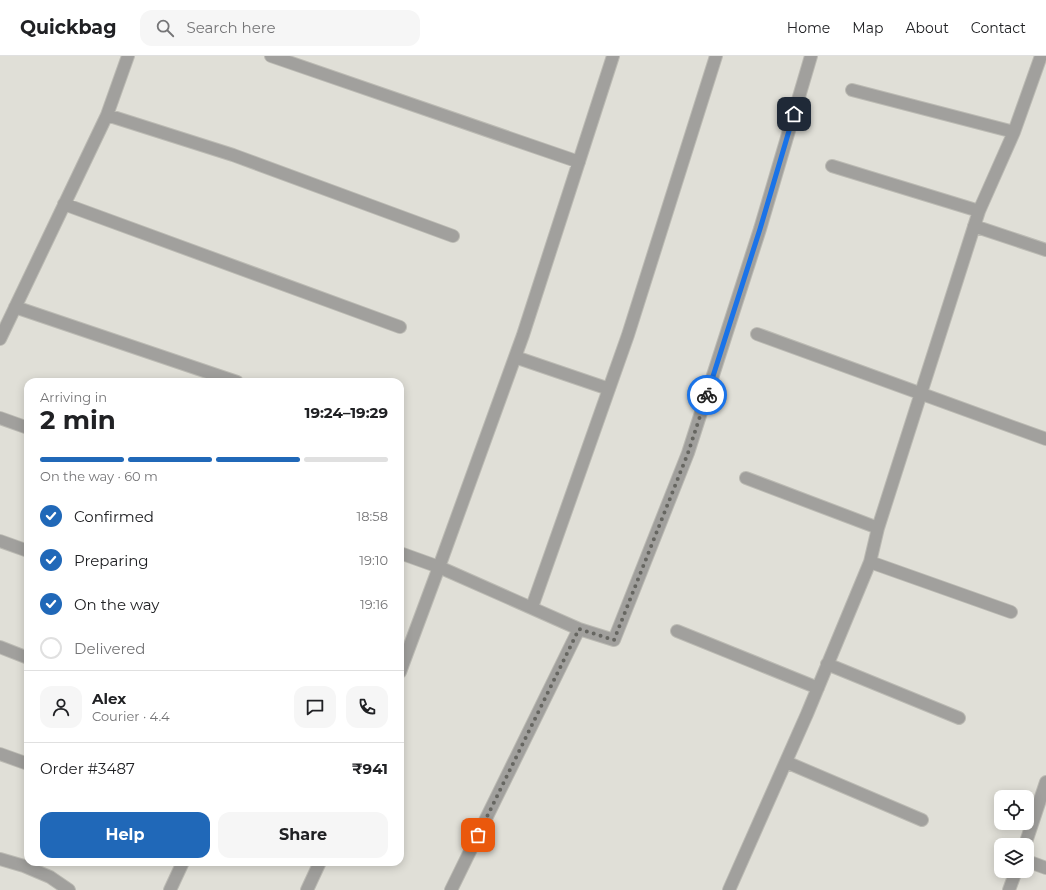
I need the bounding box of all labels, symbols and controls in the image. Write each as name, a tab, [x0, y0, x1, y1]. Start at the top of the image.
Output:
search box	[140, 10, 420, 46]
text: Quickbag	[20, 16, 116, 39]
icon: search	[154, 17, 176, 39]
text: Search here	[186, 18, 276, 37]
text: Home	[787, 19, 830, 37]
text: Map	[852, 19, 883, 37]
text: About	[905, 19, 949, 37]
text: Contact	[971, 19, 1026, 37]
pin	[777, 97, 811, 131]
icon: home	[783, 103, 805, 125]
courier	[687, 375, 727, 415]
icon: bike	[696, 384, 718, 406]
text: Arriving in	[40, 389, 107, 405]
text: 19:24–19:29	[305, 403, 388, 422]
text: 2 min	[40, 404, 116, 436]
text: On the way · 60 m	[40, 468, 158, 484]
icon: check	[40, 505, 62, 527]
text: Confirmed	[74, 507, 154, 526]
text: 18:58	[357, 508, 388, 524]
icon: check	[40, 549, 62, 571]
text: Preparing	[74, 551, 149, 570]
text: 19:10	[359, 552, 388, 568]
icon: check	[40, 593, 62, 615]
text: On the way	[74, 595, 159, 614]
text: 19:16	[360, 596, 388, 612]
text: Delivered	[74, 639, 146, 658]
button: person	[40, 686, 82, 728]
button: chat	[294, 686, 336, 728]
button: phone	[346, 686, 388, 728]
text: Alex	[92, 689, 126, 708]
text: Courier · 4.4	[92, 708, 170, 724]
text: Order #3487	[40, 759, 135, 778]
text: ₹941	[352, 759, 388, 778]
map controls	[994, 790, 1034, 878]
button: locate	[994, 790, 1034, 830]
button: Help	[40, 812, 210, 858]
button: Share	[218, 812, 388, 858]
pin	[461, 818, 495, 852]
icon: bag	[467, 824, 489, 846]
button: layers	[994, 838, 1034, 878]

